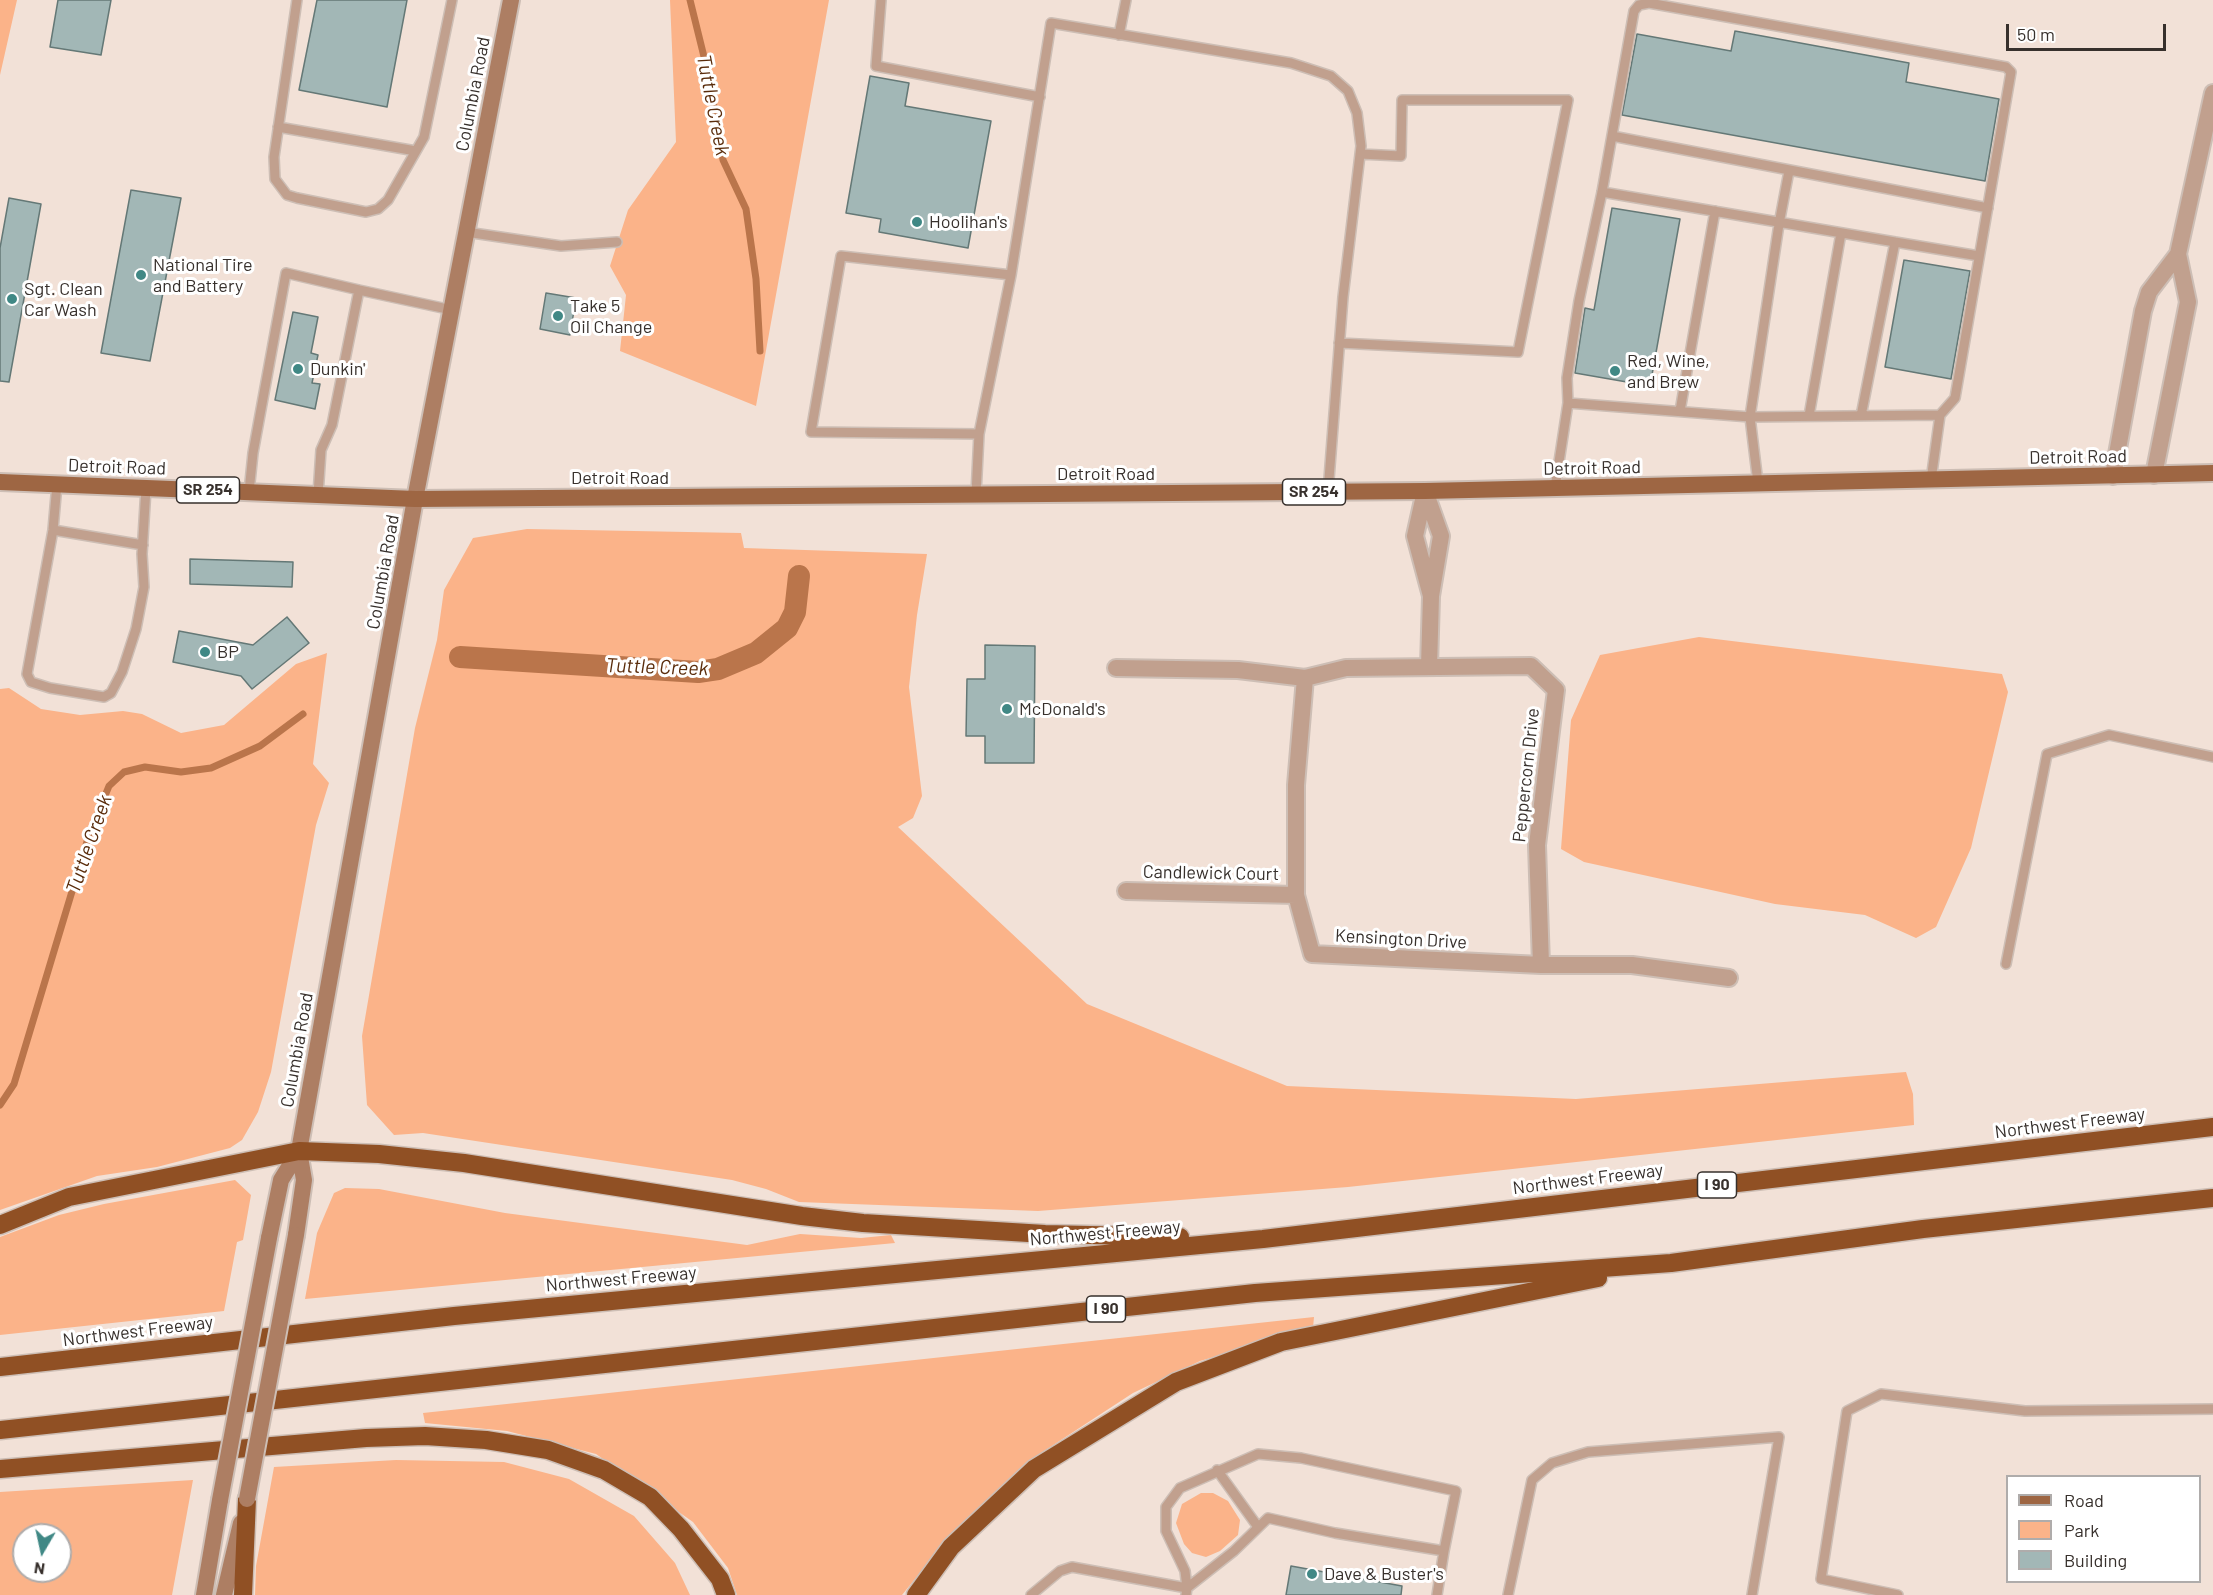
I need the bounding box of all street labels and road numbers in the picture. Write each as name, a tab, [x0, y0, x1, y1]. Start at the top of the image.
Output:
street label: Columbia Road	[451, 35, 495, 153]
street label: Detroit Road	[2029, 445, 2127, 469]
street label: Detroit Road	[68, 454, 166, 480]
street label: Detroit Road	[1543, 456, 1641, 480]
street label: Detroit Road	[1057, 463, 1155, 485]
street label: Detroit Road	[571, 467, 669, 489]
road number: SR 254	[176, 477, 240, 503]
road number: SR 254	[1282, 479, 1346, 505]
street label: Columbia Road	[362, 513, 404, 631]
street label: Peppercorn Drive	[1508, 707, 1544, 843]
street label: Candlewick Court	[1143, 861, 1279, 885]
street label: Kensington Drive	[1334, 925, 1468, 953]
street label: Columbia Road	[276, 991, 318, 1109]
street label: Northwest Freeway	[1994, 1103, 2146, 1143]
street label: Northwest Freeway	[1512, 1159, 1664, 1199]
road number: I 90	[1698, 1172, 1736, 1198]
street label: Northwest Freeway	[1029, 1216, 1181, 1250]
street label: Northwest Freeway	[545, 1262, 697, 1296]
road number: I 90	[1086, 1296, 1126, 1322]
street label: Northwest Freeway	[62, 1311, 214, 1351]

